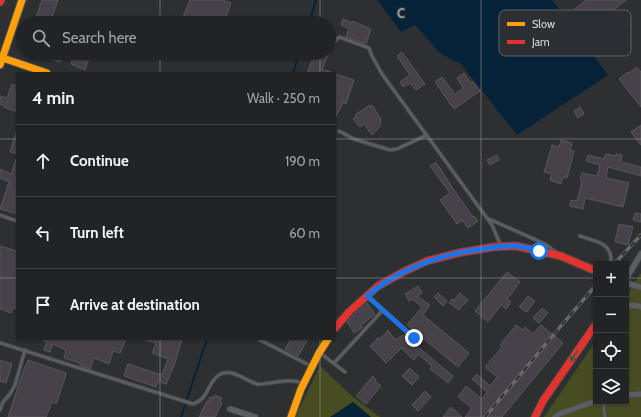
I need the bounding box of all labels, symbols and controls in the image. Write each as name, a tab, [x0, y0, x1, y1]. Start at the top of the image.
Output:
text: C	[397, 5, 405, 21]
legend	[499, 10, 631, 56]
search box	[16, 16, 336, 60]
text: Slow	[532, 17, 555, 31]
icon: search	[30, 27, 52, 49]
text: Search here	[62, 29, 137, 47]
text: Jam	[531, 35, 550, 49]
text: 4 min	[32, 88, 75, 108]
text: Walk · 250 m	[247, 90, 320, 106]
icon: ahead	[32, 150, 54, 172]
text: Continue	[70, 152, 129, 170]
text: 190 m	[285, 153, 320, 169]
icon: left	[32, 222, 54, 244]
text: Turn left	[70, 224, 124, 242]
text: 60 m	[289, 225, 320, 241]
route start	[530, 242, 548, 260]
map controls	[593, 261, 629, 405]
button: +	[593, 261, 629, 297]
icon: arrive	[32, 294, 54, 316]
text: Arrive at destination	[70, 296, 200, 314]
button: −	[593, 297, 629, 333]
route end	[405, 329, 423, 347]
button: locate	[593, 333, 629, 369]
one-way arrow	[570, 350, 578, 361]
button: layers	[593, 369, 629, 405]

